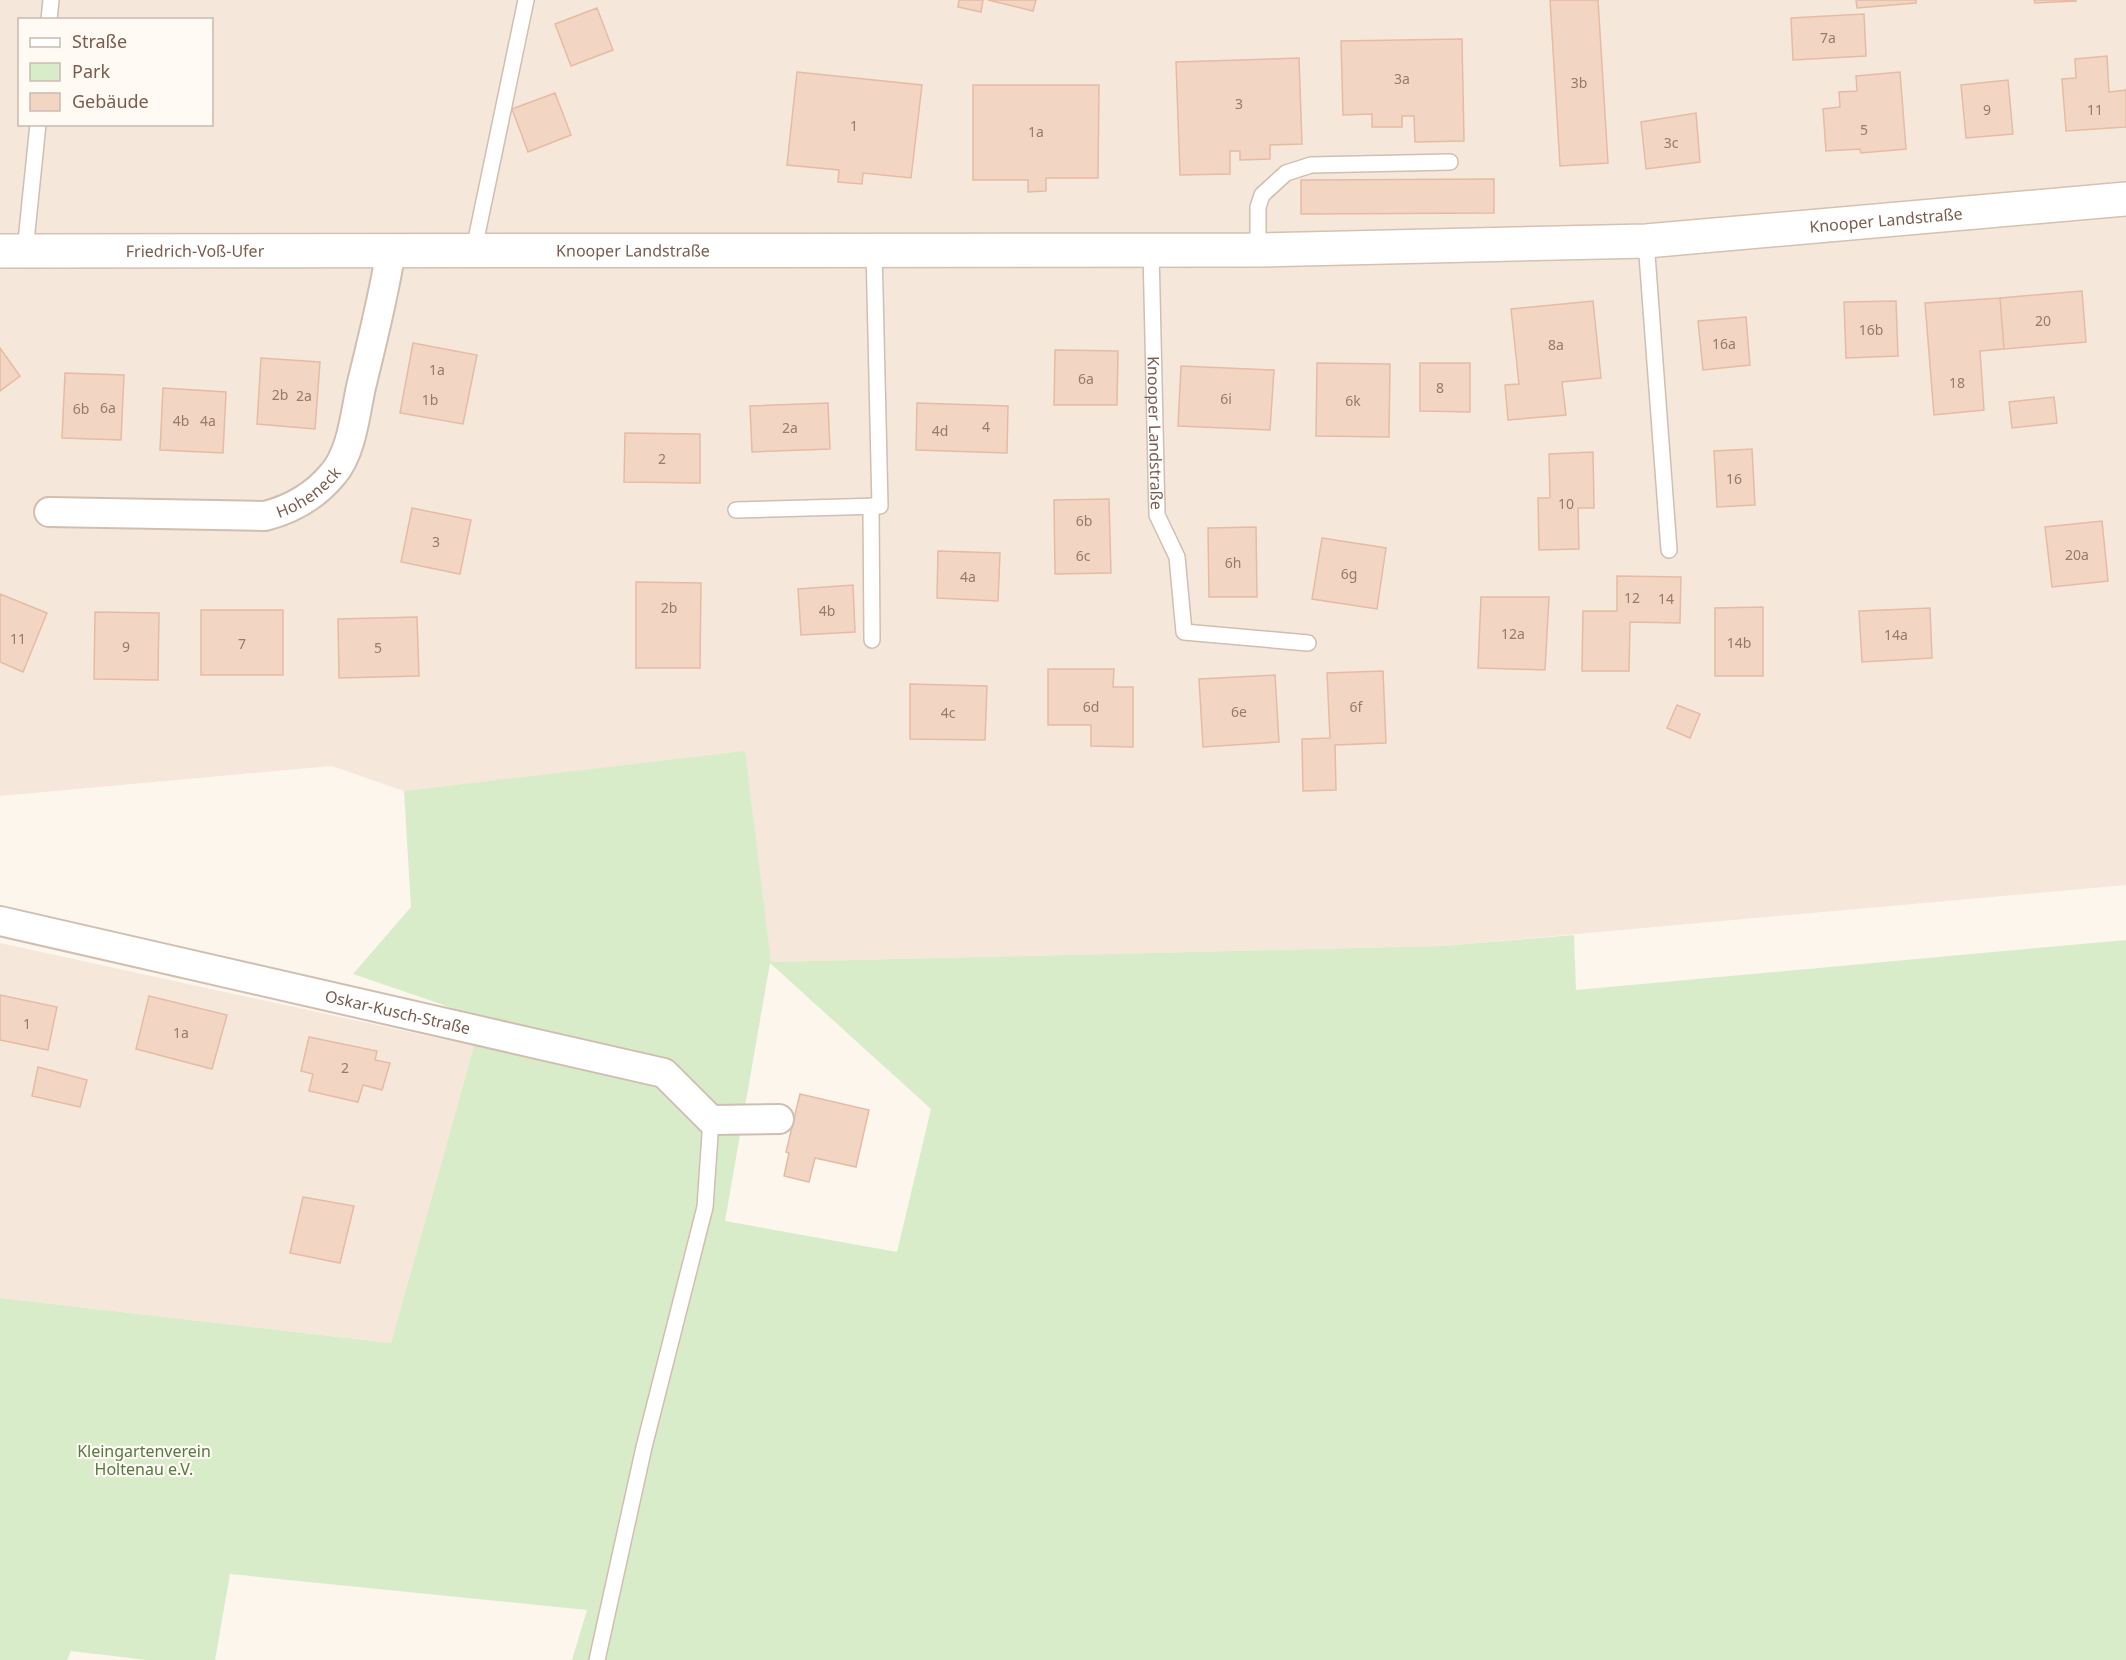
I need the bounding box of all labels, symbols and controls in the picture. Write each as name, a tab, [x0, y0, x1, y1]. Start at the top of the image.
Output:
legend	[18, 18, 213, 126]
house number: 7a	[1820, 28, 1836, 47]
text: Straße	[72, 29, 127, 53]
text: Park	[72, 59, 110, 83]
house number: 3a	[1394, 69, 1410, 88]
house number: 3b	[1571, 73, 1587, 92]
text: Gebäude	[72, 89, 149, 113]
house number: 3	[1235, 94, 1243, 113]
house number: 9	[1983, 100, 1991, 119]
house number: 11	[2087, 100, 2103, 119]
house number: 1	[850, 116, 858, 135]
house number: 5	[1860, 120, 1868, 139]
house number: 1a	[1028, 122, 1044, 141]
house number: 3c	[1664, 133, 1679, 152]
street label: Knooper Landstraße	[1808, 202, 1964, 238]
street label: Knooper Landstraße	[556, 239, 710, 262]
street label: Friedrich-Voß-Ufer	[126, 240, 265, 262]
house number: 20	[2035, 311, 2051, 330]
house number: 16b	[1859, 320, 1883, 339]
house number: 16a	[1712, 334, 1736, 353]
house number: 8a	[1548, 335, 1564, 354]
street label: Knooper Landstraße	[1142, 356, 1168, 510]
house number: 1a	[429, 360, 445, 379]
house number: 6a	[1078, 369, 1094, 388]
house number: 18	[1949, 373, 1965, 392]
house number: 8	[1436, 378, 1444, 397]
house number: 2b	[272, 385, 288, 404]
house number: 2a	[296, 386, 312, 405]
house number: 6i	[1220, 389, 1232, 408]
house number: 1b	[422, 390, 438, 409]
house number: 6k	[1345, 391, 1361, 410]
house number: 6a	[100, 398, 116, 417]
house number: 6b	[73, 399, 89, 418]
house number: 4b	[173, 411, 189, 430]
house number: 4a	[200, 411, 216, 430]
house number: 4	[982, 417, 990, 436]
house number: 2a	[782, 418, 798, 437]
house number: 4d	[932, 421, 948, 440]
house number: 2	[658, 449, 666, 468]
street label: Hoheneck	[273, 462, 346, 523]
house number: 16	[1726, 469, 1742, 488]
house number: 10	[1558, 494, 1574, 513]
house number: 6b	[1076, 511, 1092, 530]
house number: 3	[432, 532, 440, 551]
house number: 20a	[2065, 545, 2089, 564]
house number: 6c	[1076, 546, 1091, 565]
house number: 6h	[1225, 553, 1241, 572]
house number: 6g	[1341, 564, 1357, 583]
house number: 4a	[960, 567, 976, 586]
house number: 12	[1624, 588, 1640, 607]
house number: 14	[1658, 589, 1674, 608]
house number: 2b	[661, 598, 677, 617]
house number: 4b	[819, 601, 835, 620]
house number: 12a	[1501, 624, 1525, 643]
house number: 14a	[1884, 625, 1908, 644]
house number: 11	[10, 629, 26, 648]
house number: 14b	[1727, 633, 1751, 652]
house number: 7	[238, 634, 246, 653]
house number: 9	[122, 637, 130, 656]
house number: 5	[374, 638, 382, 657]
house number: 6d	[1083, 697, 1099, 716]
house number: 6f	[1350, 697, 1364, 716]
house number: 6e	[1231, 702, 1247, 721]
house number: 4c	[941, 703, 956, 722]
street label: Oskar-Kusch-Straße	[323, 985, 473, 1039]
house number: 1	[23, 1014, 31, 1033]
house number: 1a	[173, 1023, 189, 1042]
house number: 2	[341, 1058, 349, 1077]
park label: Kleingartenverein Holtenau e.V.	[77, 1440, 211, 1480]

